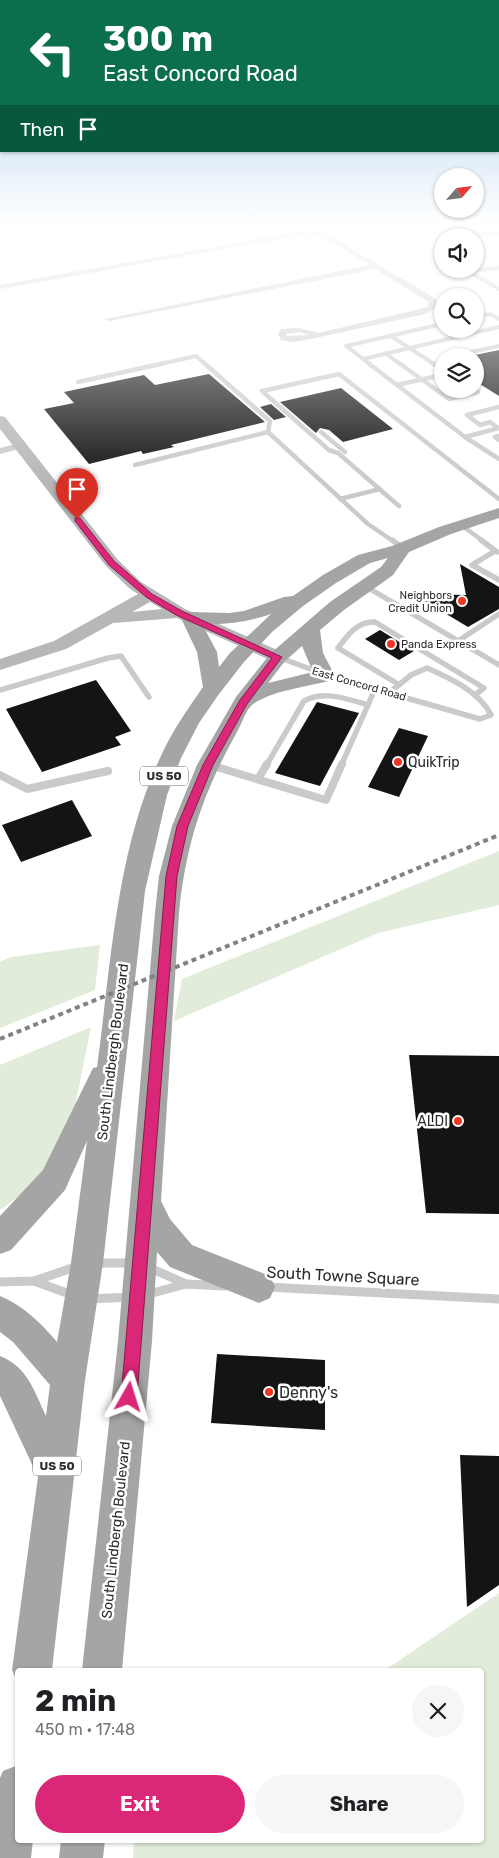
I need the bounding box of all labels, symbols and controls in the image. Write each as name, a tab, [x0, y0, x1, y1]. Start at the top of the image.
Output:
text: 300 m	[103, 18, 213, 60]
icon: left	[20, 20, 85, 85]
text: East Concord Road	[103, 60, 298, 87]
icon: arrive	[74, 115, 102, 143]
text: Then	[20, 118, 64, 141]
north arrow	[434, 168, 484, 218]
map controls	[434, 168, 484, 398]
button: sound	[434, 228, 484, 278]
button: search	[434, 288, 484, 338]
button: layers	[434, 348, 484, 398]
pin	[56, 468, 98, 519]
icon: arrive	[63, 475, 91, 503]
place label: Neighbors Credit Union	[388, 589, 452, 615]
marker: Neighbors Credit Union	[456, 595, 468, 607]
marker: Panda Express	[385, 638, 397, 650]
place label: Panda Express	[401, 638, 477, 651]
street label: East Concord Road	[310, 664, 408, 704]
place label: QuikTrip	[408, 754, 460, 771]
marker: QuikTrip	[392, 756, 404, 768]
road number: US 50	[140, 766, 188, 786]
street label: South Lindbergh Boulevard	[94, 963, 132, 1141]
place label: ALDI	[417, 1113, 448, 1130]
marker: ALDI	[452, 1115, 464, 1127]
street label: South Towne Square	[266, 1263, 420, 1289]
position arrow	[102, 1370, 154, 1422]
place label: Denny's	[279, 1383, 338, 1402]
marker: Denny's	[263, 1386, 275, 1398]
street label: South Lindbergh Boulevard	[98, 1441, 134, 1619]
road number: US 50	[33, 1456, 81, 1475]
text: 2 min	[35, 1683, 116, 1719]
button: close	[412, 1685, 464, 1737]
text: 450 m · 17:48	[35, 1720, 135, 1739]
button: Exit	[35, 1775, 245, 1833]
button: Share	[255, 1775, 464, 1833]

